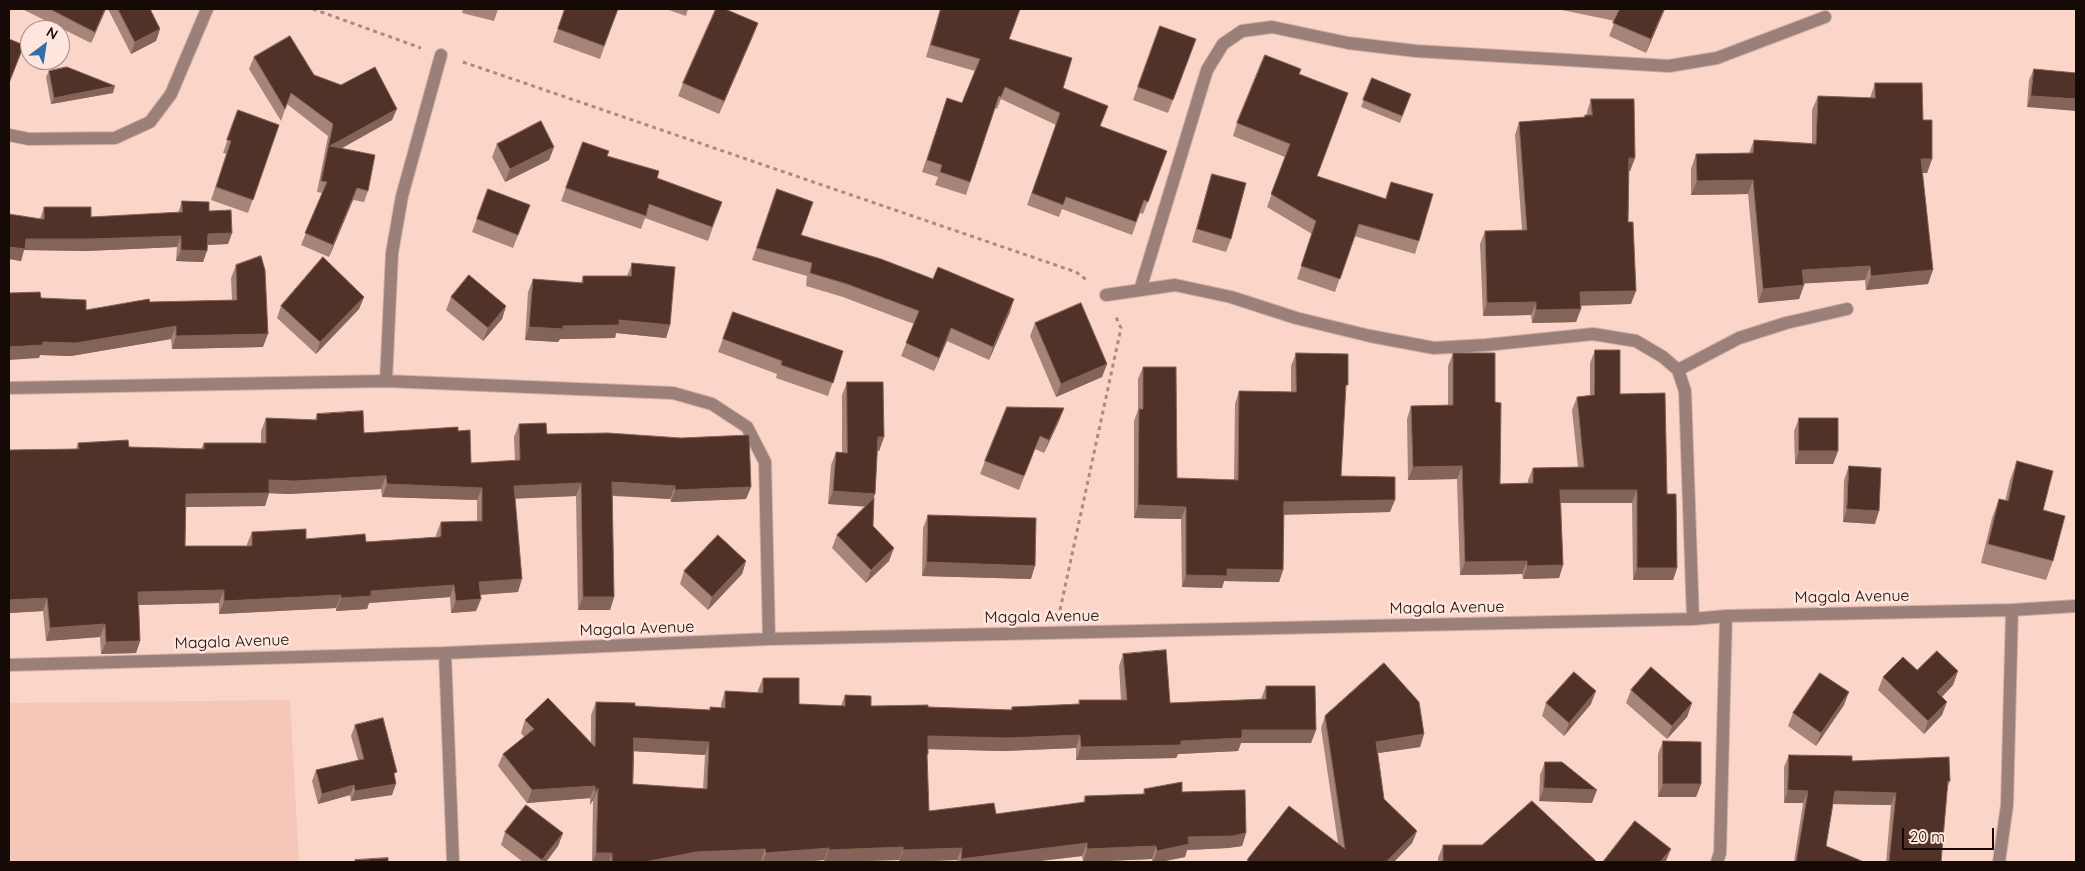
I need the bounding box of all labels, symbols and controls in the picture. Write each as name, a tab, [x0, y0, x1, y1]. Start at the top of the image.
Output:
north arrow	[20, 20, 70, 70]
text: N	[43, 23, 61, 43]
street label: Magala Avenue	[1794, 586, 1910, 608]
street label: Magala Avenue	[1389, 597, 1505, 619]
street label: Magala Avenue	[984, 606, 1100, 628]
street label: Magala Avenue	[579, 617, 695, 641]
street label: Magala Avenue	[174, 630, 290, 654]
scale bar	[1905, 818, 1998, 850]
text: 20 m	[1910, 827, 1945, 846]

